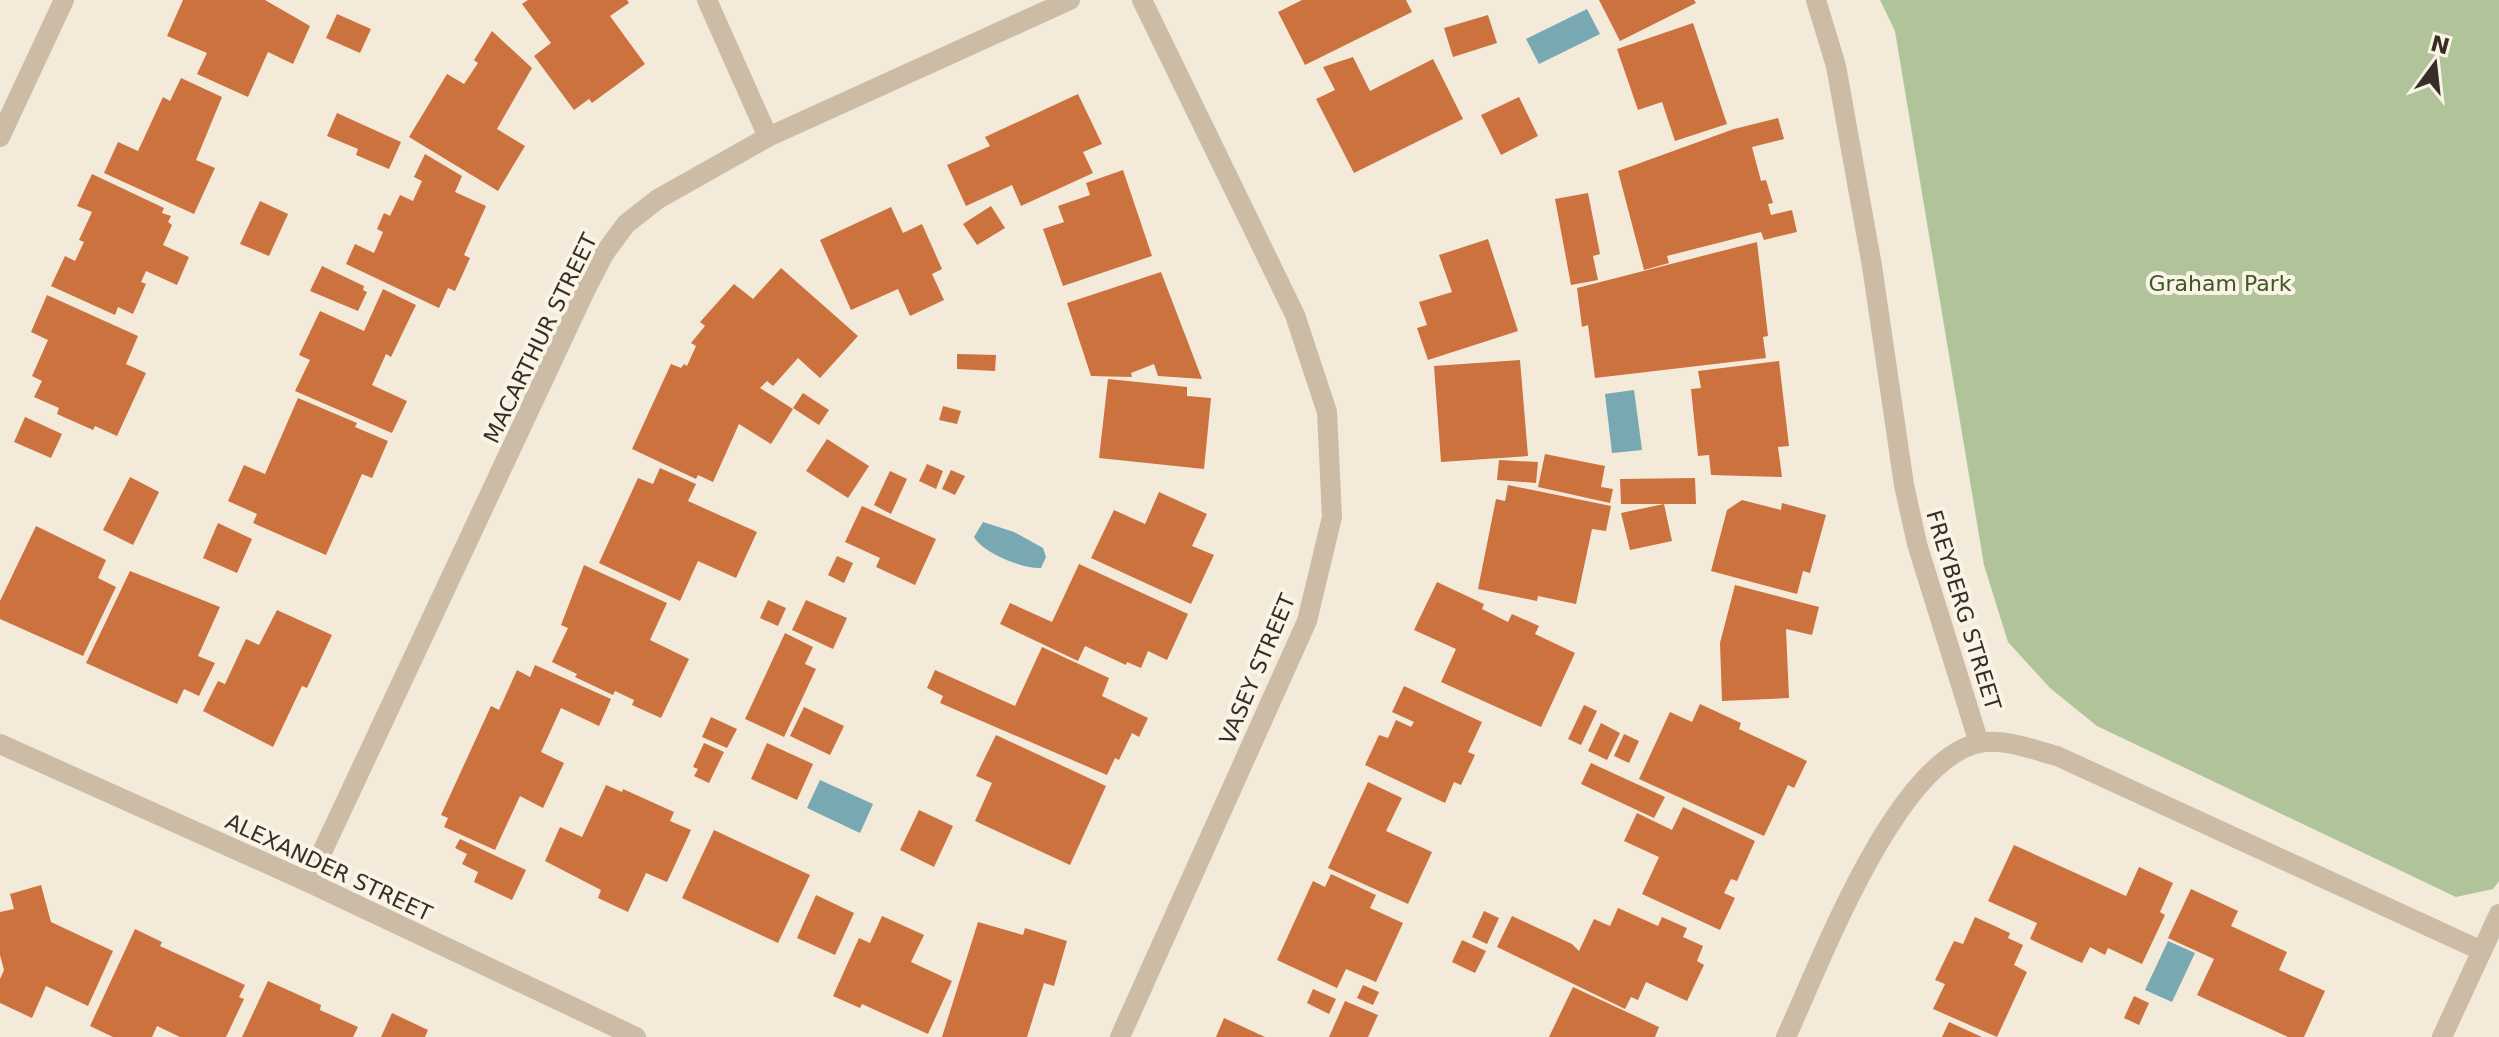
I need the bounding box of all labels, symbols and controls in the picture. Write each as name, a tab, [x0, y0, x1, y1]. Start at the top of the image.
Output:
north arrow	[2395, 24, 2475, 104]
text: N	[2428, 31, 2452, 60]
street label: MACARTHUR STREET	[479, 229, 602, 447]
park label: Graham Park	[2149, 271, 2292, 296]
street label: FREYBERG STREET	[1921, 507, 2006, 714]
street label: VASEY STREET	[1215, 590, 1301, 748]
street label: ALEXANDER STREET	[222, 809, 436, 927]

